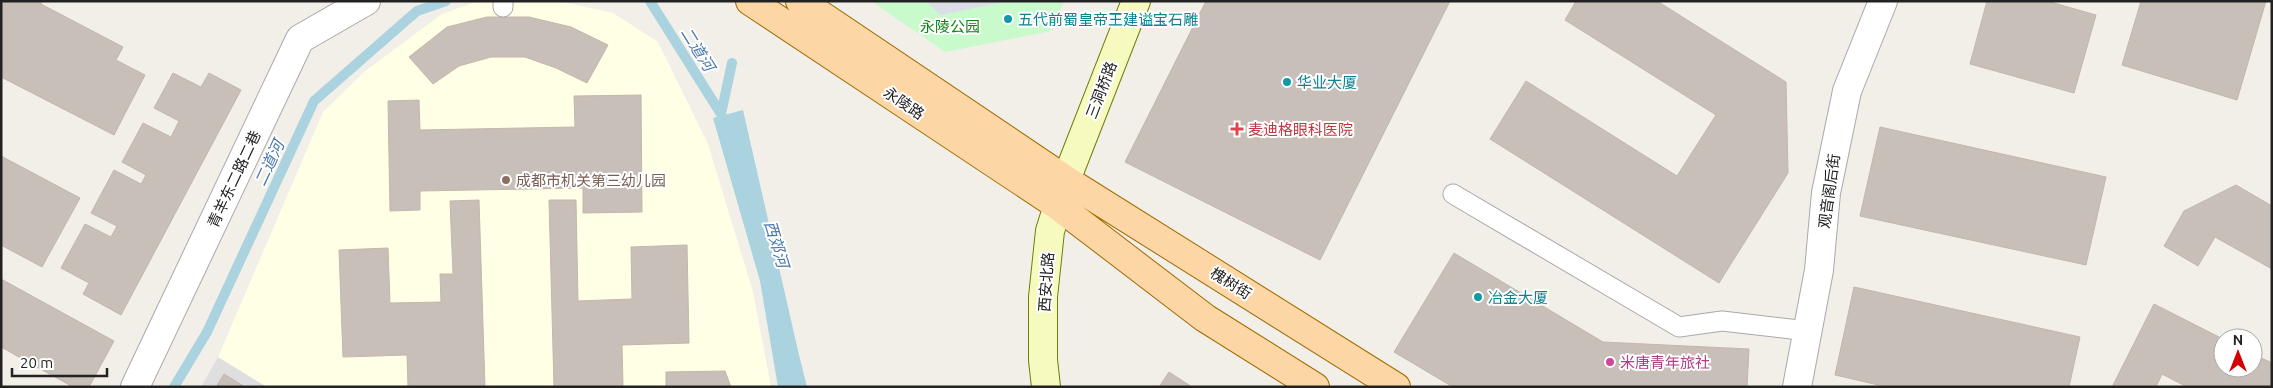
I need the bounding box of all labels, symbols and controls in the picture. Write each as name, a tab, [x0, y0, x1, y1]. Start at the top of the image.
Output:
place label: 五代前蜀皇帝王建谥宝石雕	[1018, 11, 1198, 28]
marker: 五代前蜀皇帝王建谥宝石雕	[1002, 13, 1014, 25]
park label: 永陵公园	[920, 18, 980, 35]
water label: 二道河	[678, 24, 720, 77]
street label: 三洞桥路	[1082, 59, 1120, 121]
place label: 华业大厦	[1297, 74, 1357, 91]
marker: 华业大厦	[1281, 76, 1293, 88]
street label: 永陵路	[881, 83, 927, 123]
place label: 麦迪格眼科医院	[1248, 121, 1353, 138]
marker: 麦迪格眼科医院	[1230, 122, 1244, 136]
street label: 青羊东二路二巷	[204, 128, 264, 230]
water label: 二道河	[251, 135, 289, 189]
street label: 观音阁后街	[1815, 153, 1843, 229]
place label: 成都市机关第三幼儿园	[516, 172, 666, 189]
marker: 成都市机关第三幼儿园	[500, 174, 512, 186]
water label: 西郊河	[761, 218, 793, 272]
street label: 西安北路	[1035, 251, 1057, 313]
street label: 槐树街	[1207, 264, 1255, 302]
place label: 冶金大厦	[1488, 289, 1548, 306]
marker: 冶金大厦	[1472, 291, 1484, 303]
north arrow	[2213, 328, 2263, 378]
text: N	[2233, 332, 2243, 348]
scale bar	[12, 346, 108, 378]
text: 20 m	[20, 354, 53, 371]
place label: 米唐青年旅社	[1620, 354, 1710, 371]
marker: 米唐青年旅社	[1604, 356, 1616, 368]

